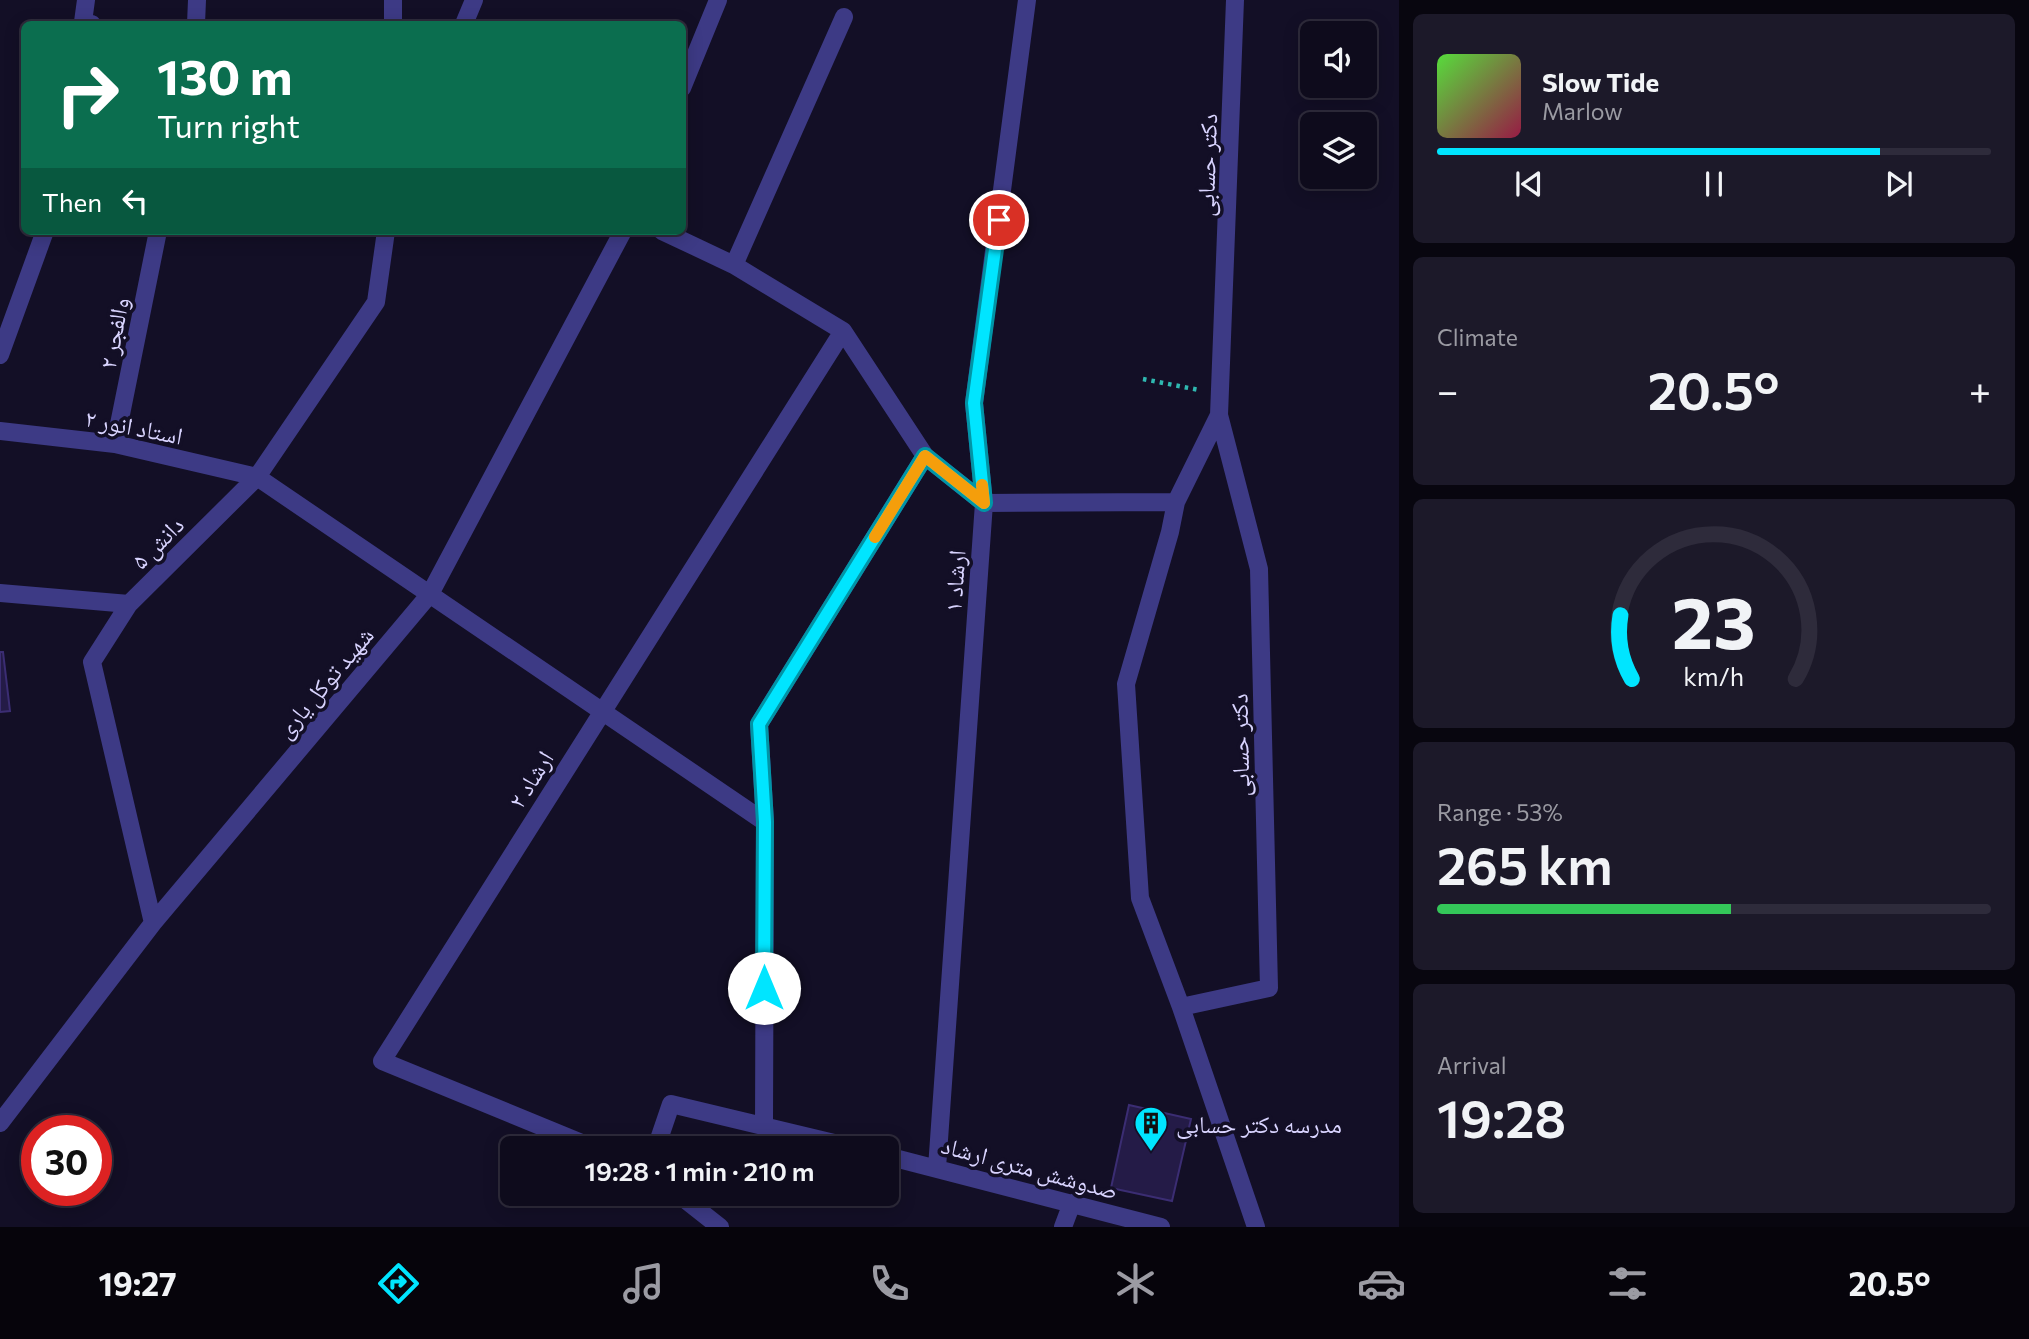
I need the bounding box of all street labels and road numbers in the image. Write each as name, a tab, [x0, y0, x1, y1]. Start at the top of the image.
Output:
street label: دکتر حسابی	[1190, 113, 1223, 217]
street label: والفجر ۲	[92, 295, 134, 371]
street label: استاد انور ۲	[83, 402, 185, 450]
street label: دانش ۵	[125, 510, 190, 575]
street label: ارشاد ۱	[937, 549, 971, 613]
street label: شهید توکل یاری	[269, 621, 380, 744]
street label: دکتر حسابی	[1224, 693, 1255, 797]
street label: ارشاد ۲	[501, 745, 559, 813]
street label: صدوشش متری ارشاد	[938, 1129, 1122, 1205]

